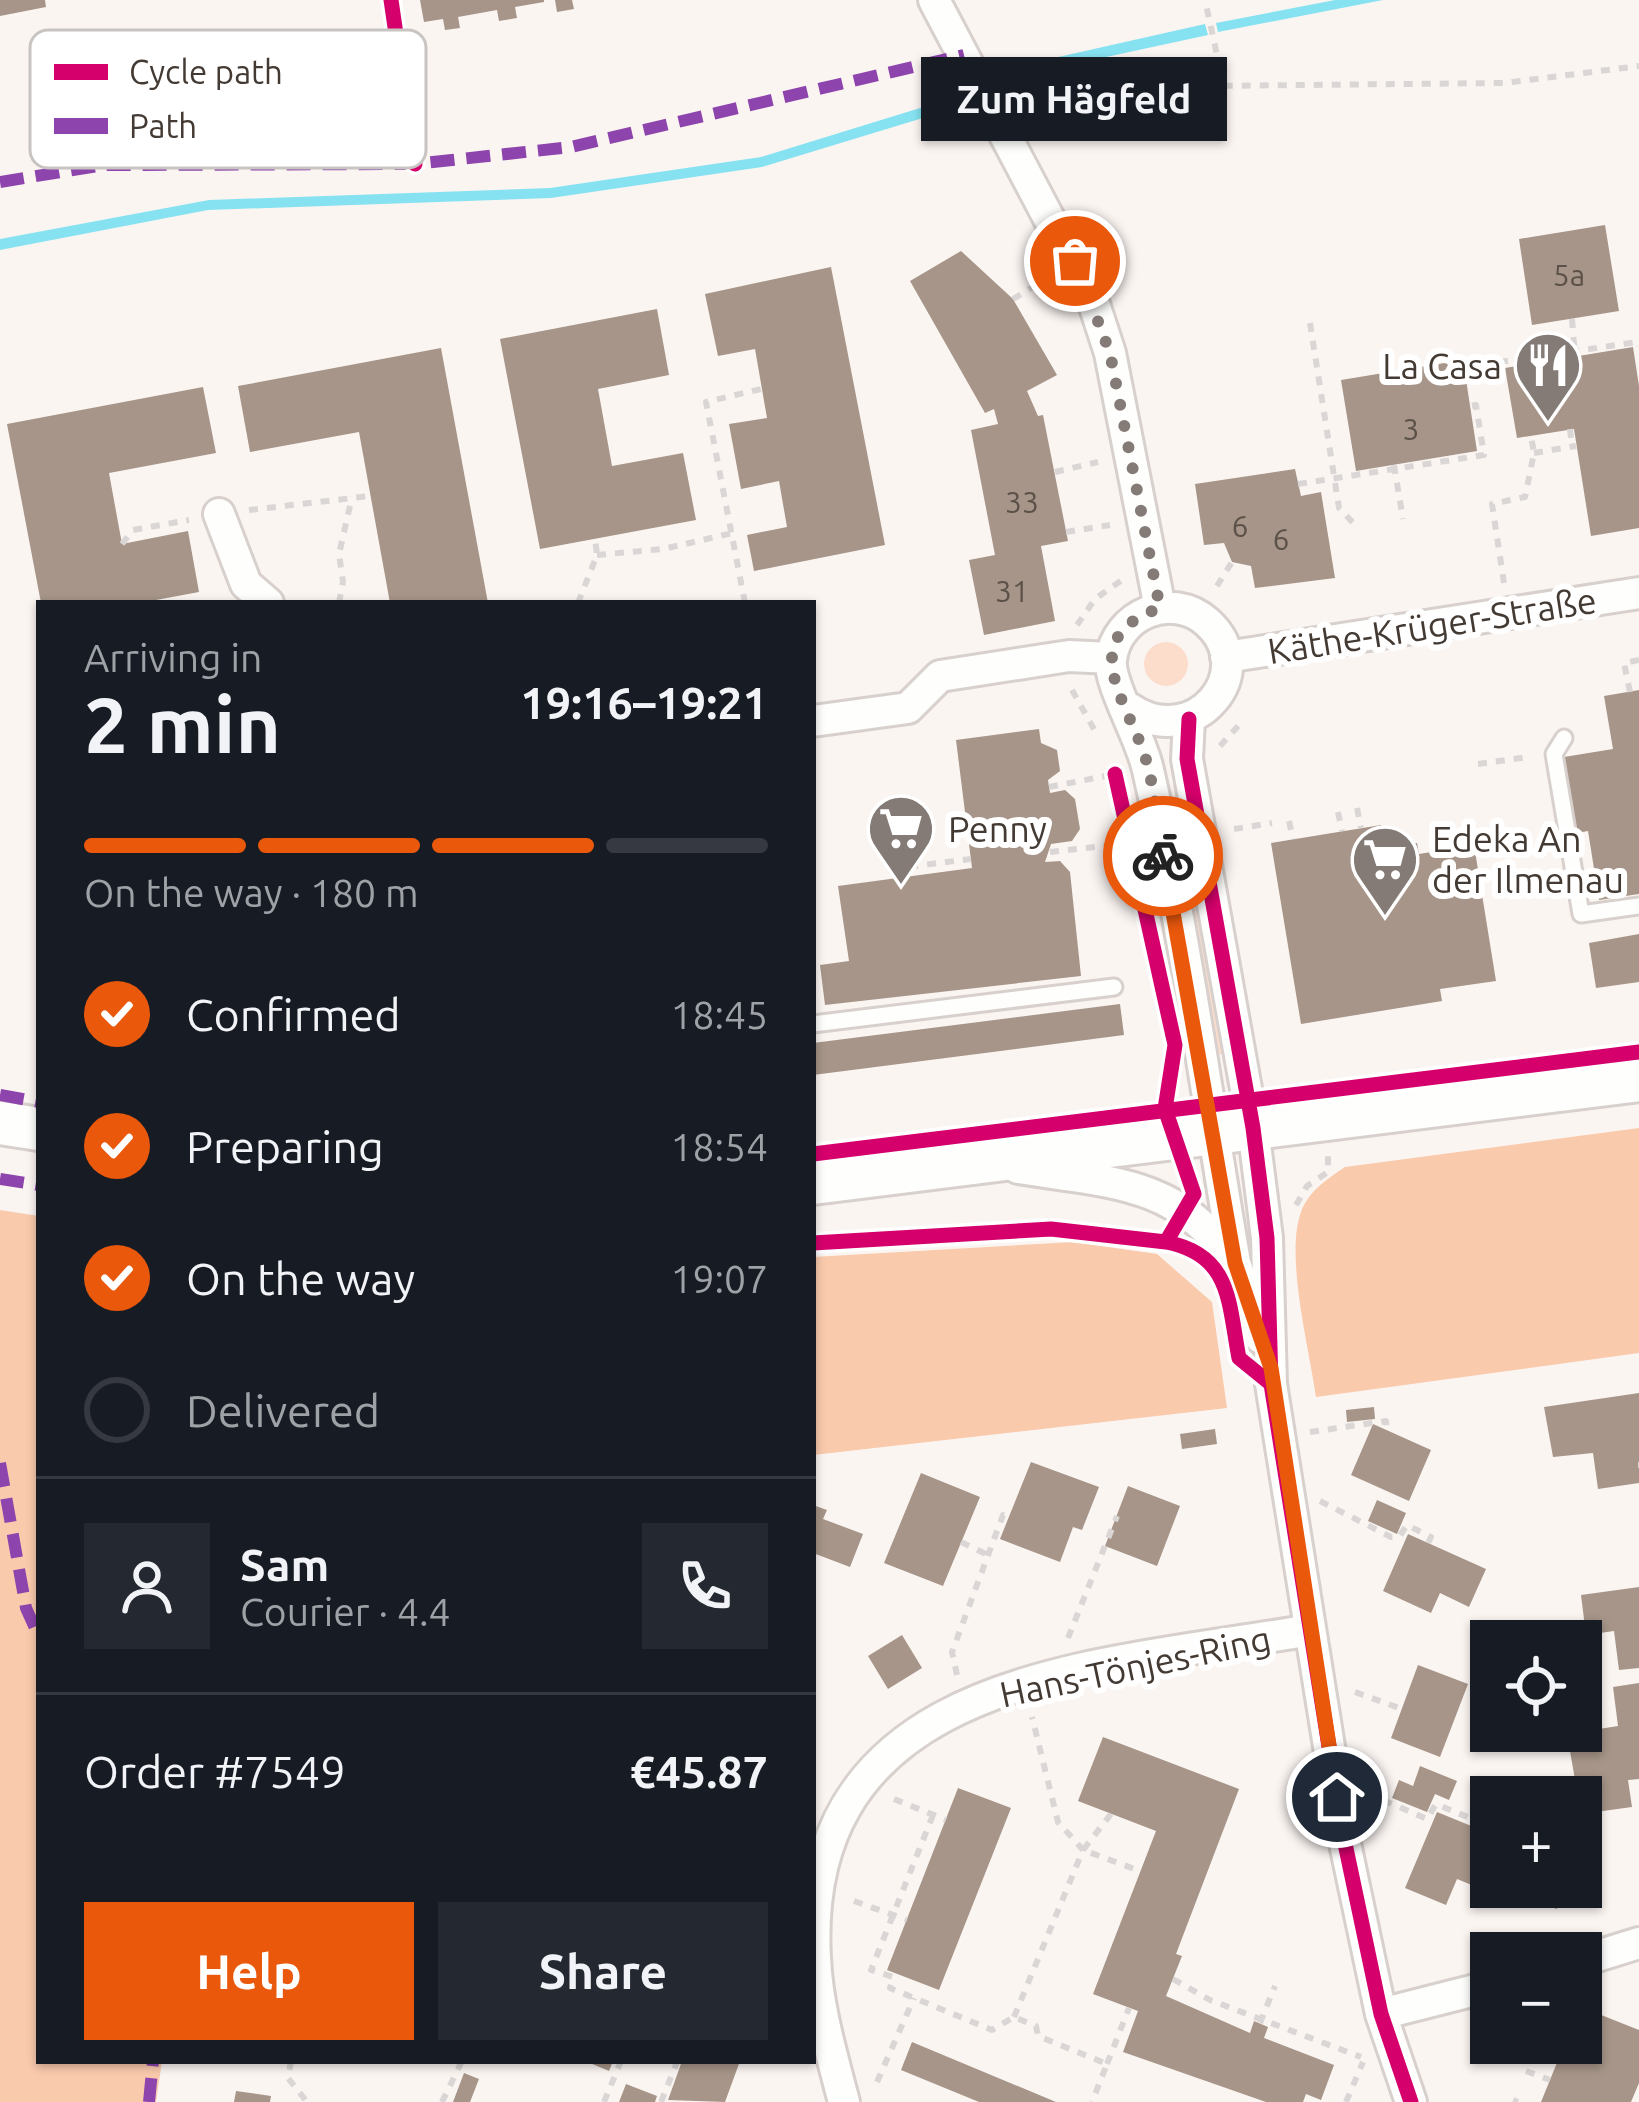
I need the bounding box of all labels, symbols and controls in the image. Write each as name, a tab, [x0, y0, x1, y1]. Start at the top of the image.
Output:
legend	[30, 30, 426, 168]
text: Cycle path	[129, 53, 283, 90]
callout: Zum Hägfeld	[922, 57, 1228, 141]
text: Zum Hägfeld	[957, 77, 1191, 120]
text: Path	[129, 107, 197, 144]
pin	[1024, 210, 1126, 312]
icon: bag	[1042, 228, 1108, 294]
house number: 5a	[1553, 258, 1585, 292]
restaurant icon: La Casa	[1513, 330, 1583, 424]
place label: La Casa	[1382, 345, 1502, 386]
house number: 3	[1403, 412, 1419, 446]
house number: 33	[1005, 485, 1039, 519]
house number: 6	[1232, 509, 1248, 543]
house number: 6	[1273, 522, 1289, 556]
house number: 31	[995, 574, 1029, 608]
street label: Käthe-Krüger-Straße	[1265, 579, 1599, 671]
text: Arriving in	[84, 636, 262, 679]
text: 19:16–19:21	[520, 677, 768, 728]
text: 2 min	[84, 680, 281, 768]
supermarket icon: Penny	[866, 793, 936, 887]
courier	[1103, 796, 1223, 916]
place label: Penny	[948, 808, 1047, 849]
place label: Edeka An der Ilmenau	[1432, 818, 1624, 900]
icon: bike	[1130, 823, 1196, 889]
supermarket icon: Edeka An der Ilmenau	[1350, 824, 1420, 918]
text: On the way · 180 m	[84, 871, 419, 914]
icon: check	[84, 981, 150, 1047]
text: Confirmed	[186, 989, 401, 1040]
text: 18:45	[670, 993, 768, 1036]
icon: check	[84, 1113, 150, 1179]
text: Preparing	[186, 1121, 384, 1172]
text: 18:54	[670, 1125, 768, 1168]
icon: check	[84, 1245, 150, 1311]
text: On the way	[186, 1253, 415, 1304]
text: 19:07	[670, 1257, 768, 1300]
text: Delivered	[186, 1385, 380, 1436]
button: person	[84, 1523, 210, 1649]
button: phone	[642, 1523, 768, 1649]
text: Sam	[240, 1539, 329, 1590]
text: Courier · 4.4	[240, 1590, 451, 1633]
street label: Hans-Tönjes-Ring	[996, 1617, 1274, 1715]
map controls	[1470, 1620, 1602, 2064]
button: locate	[1470, 1620, 1602, 1752]
text: Order #7549	[84, 1746, 346, 1797]
text: €45.87	[630, 1746, 768, 1797]
pin	[1286, 1746, 1388, 1848]
icon: home	[1304, 1764, 1370, 1830]
button: +	[1470, 1776, 1602, 1908]
button: Help	[84, 1902, 414, 2040]
button: Share	[438, 1902, 768, 2040]
button: −	[1470, 1932, 1602, 2064]

